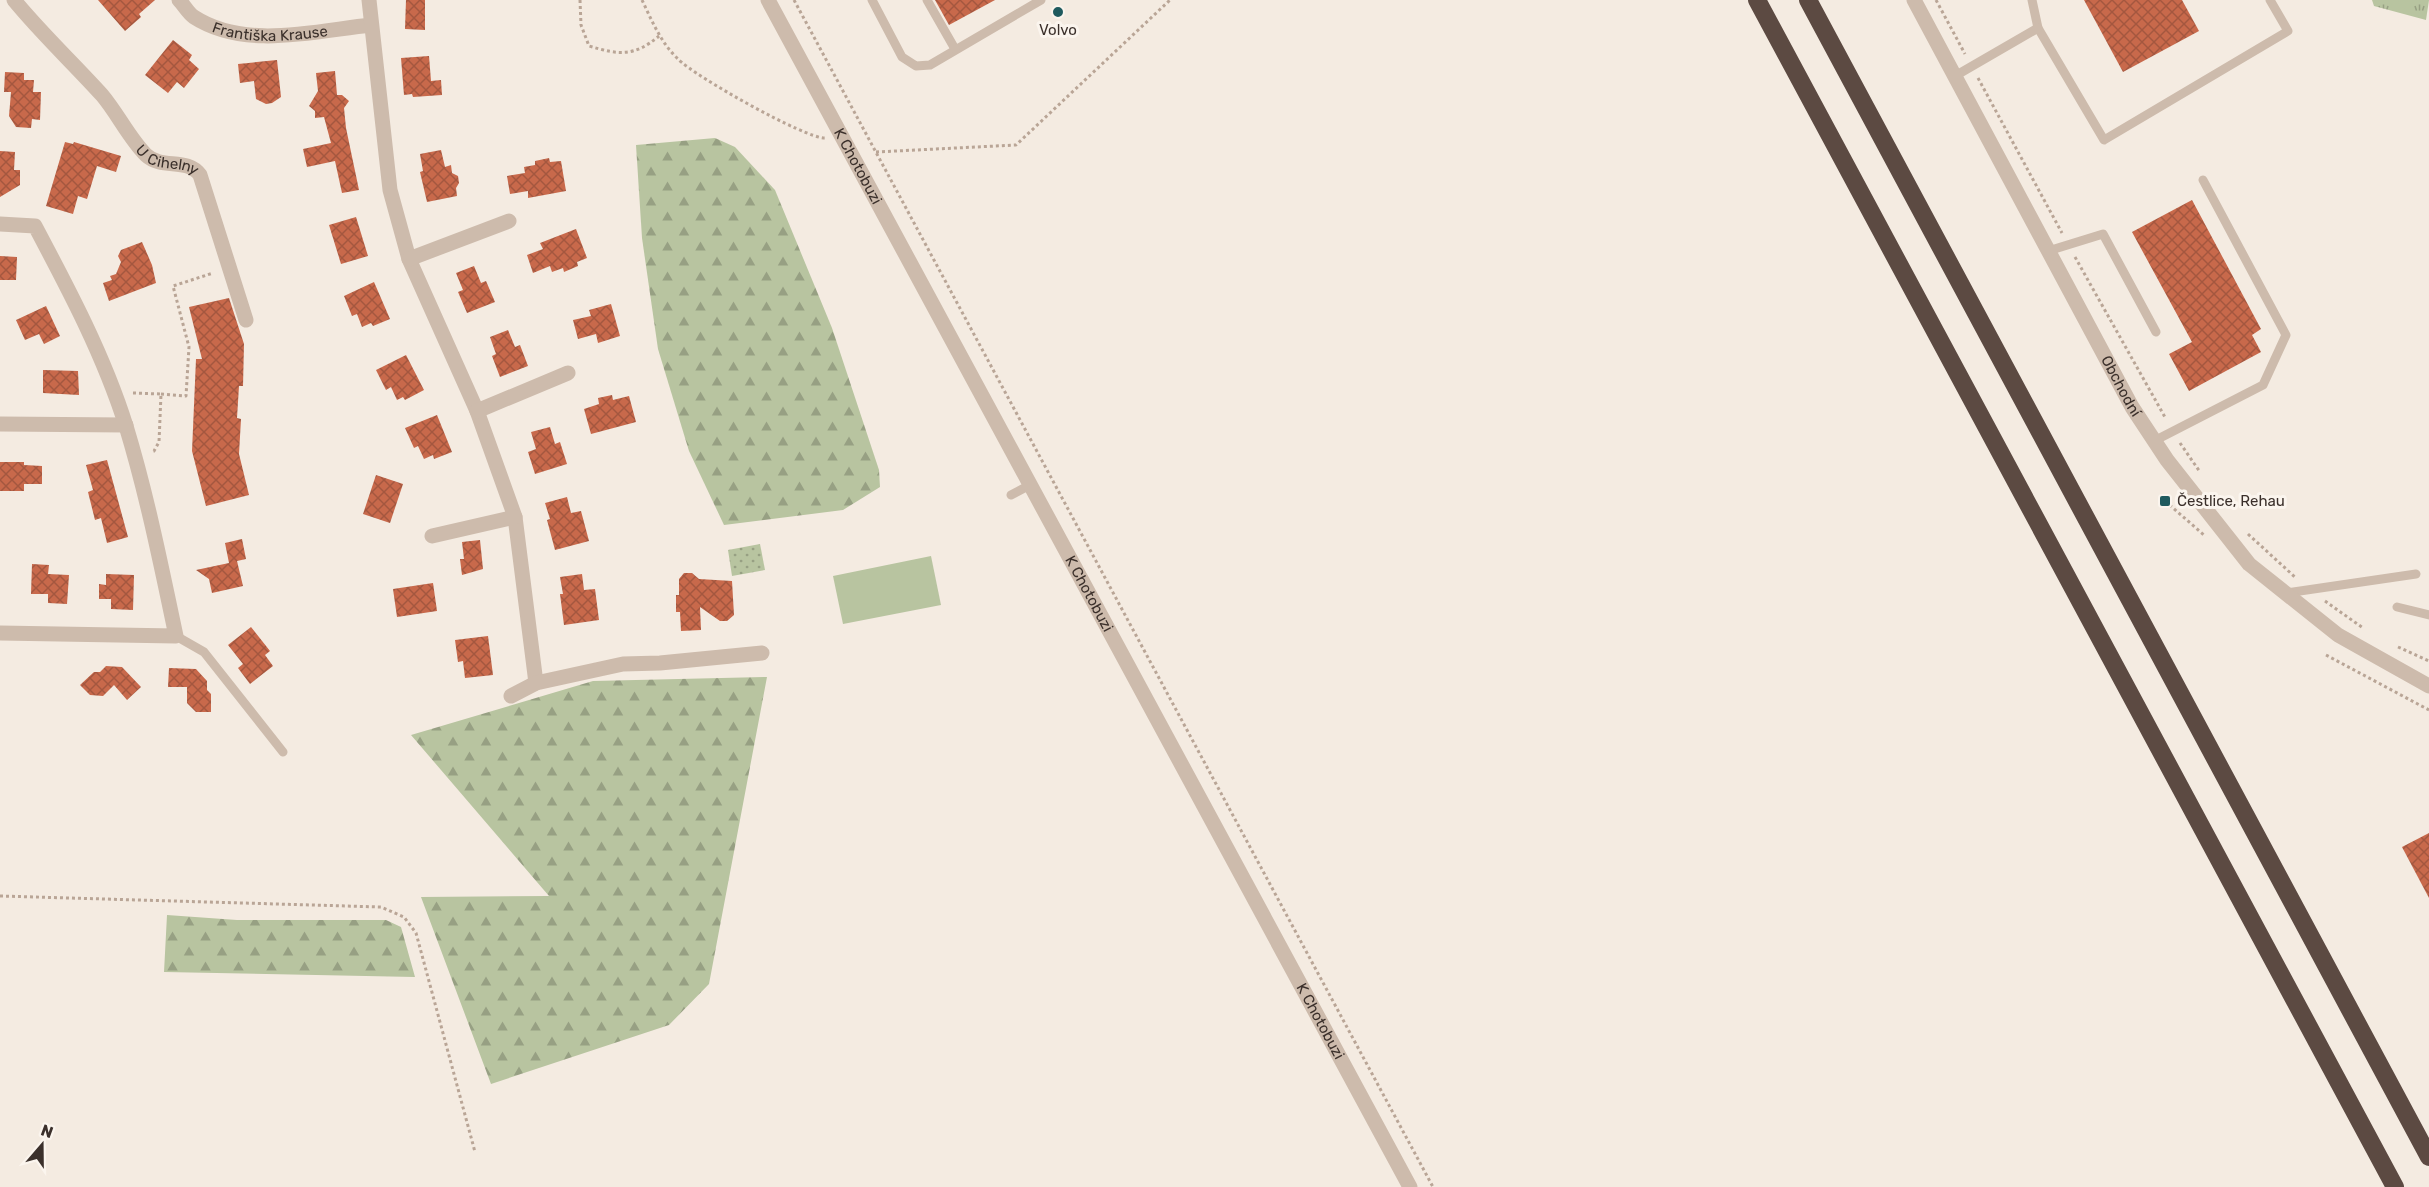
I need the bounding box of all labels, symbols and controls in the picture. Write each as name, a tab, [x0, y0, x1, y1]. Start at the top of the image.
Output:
marker: Volvo	[1051, 5, 1065, 19]
street label: Františka Krause	[210, 18, 329, 45]
place label: Volvo	[1039, 21, 1077, 39]
street label: K Chotobuzi	[830, 125, 886, 207]
street label: U Cihelny	[132, 141, 203, 179]
street label: Obchodní	[2097, 352, 2146, 421]
place label: Čestlice, Rehau	[2177, 492, 2285, 510]
marker: Čestlice, Rehau	[2158, 494, 2172, 508]
street label: K Chotobuzi	[1061, 552, 1117, 635]
street label: K Chotobuzi	[1292, 980, 1348, 1062]
north arrow	[12, 1115, 72, 1175]
text: N	[38, 1120, 56, 1142]

